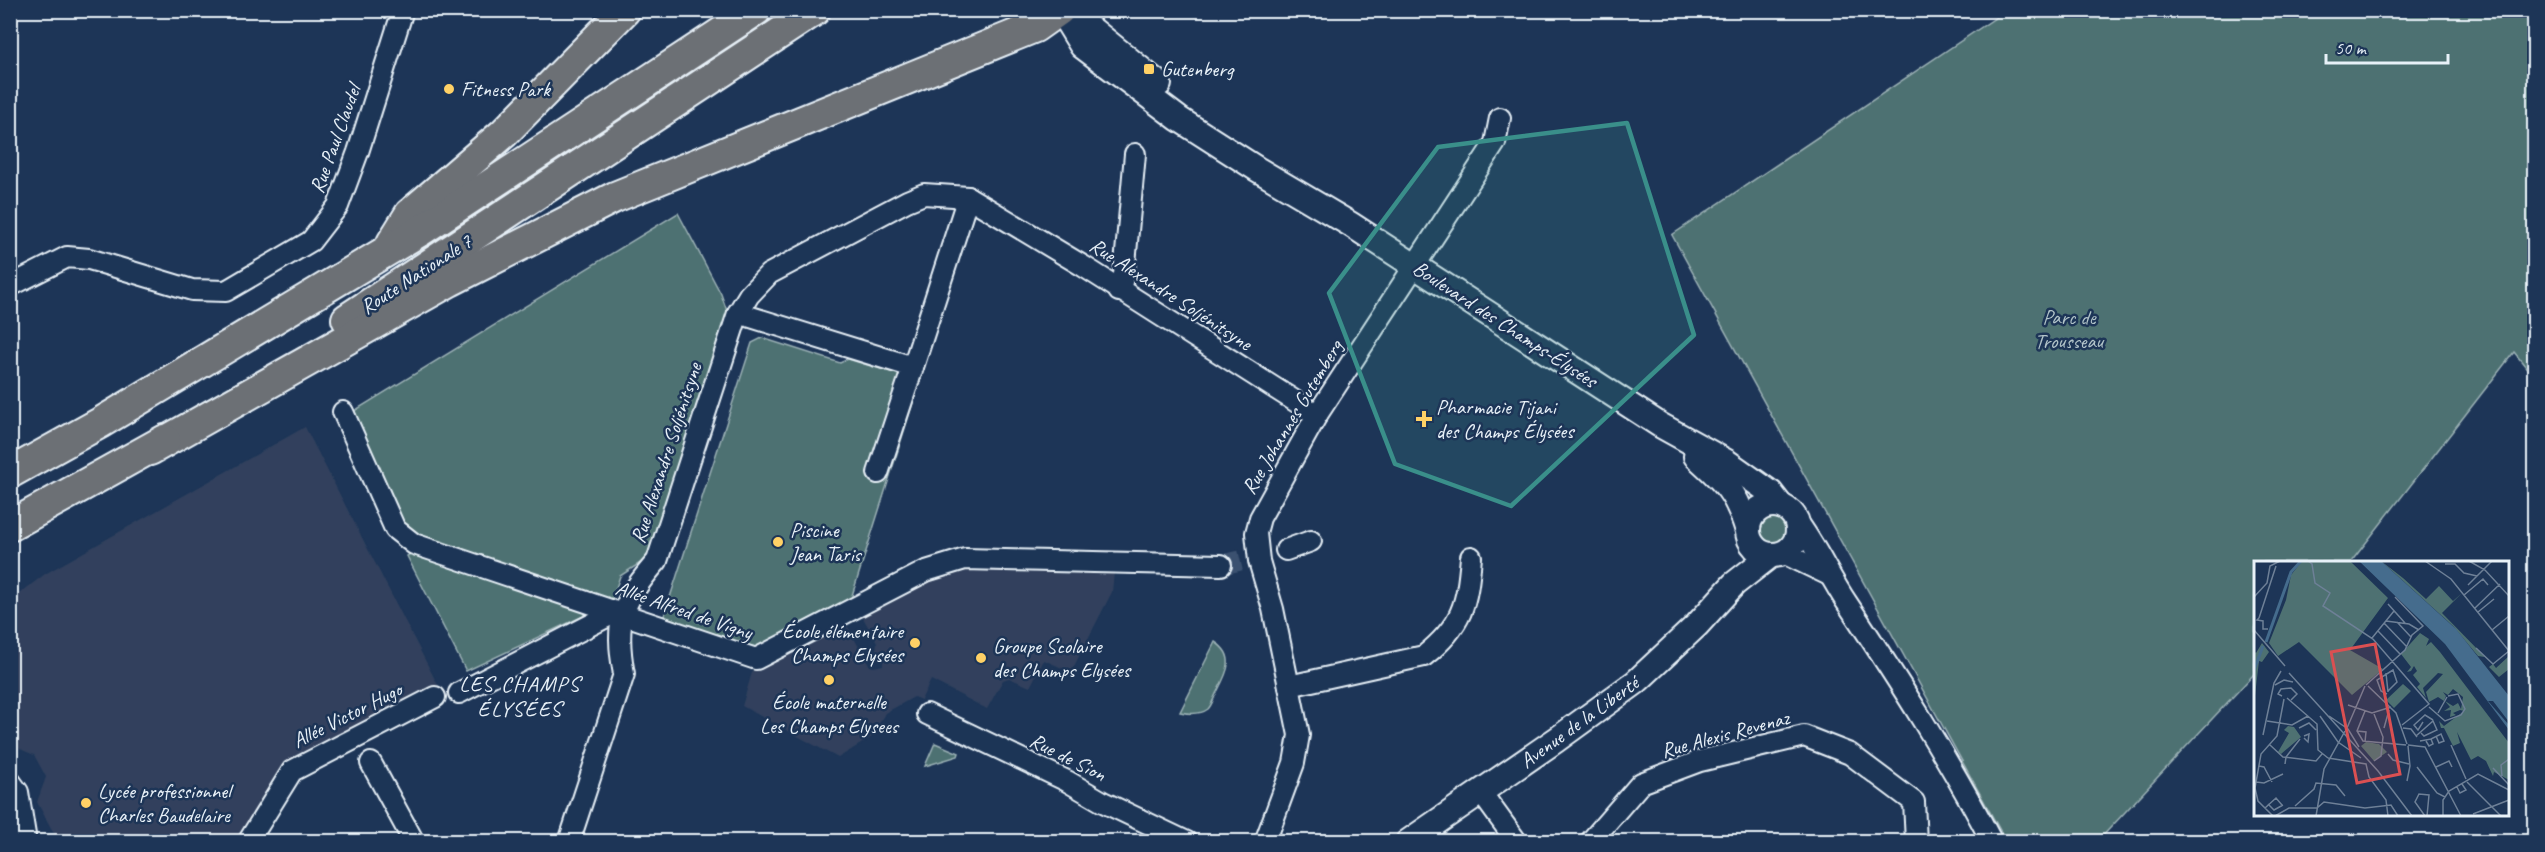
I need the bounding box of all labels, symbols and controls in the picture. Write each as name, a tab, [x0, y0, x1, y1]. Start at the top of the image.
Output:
scale bar	[2326, 27, 2448, 65]
text: 50 m	[2335, 37, 2368, 59]
place label: Gutenberg	[1161, 56, 1235, 82]
marker: Gutenberg	[1142, 62, 1156, 76]
place label: Fitness Park	[461, 76, 551, 102]
street label: Rue Paul Claudel	[303, 78, 368, 197]
marker: Fitness Park	[442, 82, 456, 96]
street label: Route Nationale 7	[355, 227, 478, 320]
street label: Rue Alexandre Soljénitsyne	[1085, 232, 1258, 357]
street label: Boulevard des Champs-Élysées	[1408, 255, 1603, 394]
park label: Parc de Trousseau	[2035, 304, 2105, 354]
street label: Rue Johannes Gutemberg	[1236, 334, 1349, 499]
street label: Rue Alexandre Soljénitsyne	[625, 358, 708, 546]
place label: Pharmacie Tijani des Champs Élysées	[1436, 394, 1575, 444]
marker: Pharmacie Tijani des Champs Élysées	[1417, 412, 1431, 426]
place label: Piscine Jean Taris	[789, 517, 863, 567]
marker: Piscine Jean Taris	[771, 535, 785, 549]
inset map	[2254, 561, 2509, 816]
street label: Allée Alfred de Vigny	[612, 574, 757, 646]
place label: École élémentaire Champs Elysées	[782, 618, 905, 668]
place label: Groupe Scolaire des Champs Elysées	[993, 633, 1132, 683]
marker: École élémentaire Champs Elysées	[908, 636, 922, 650]
marker: Groupe Scolaire des Champs Elysées	[974, 651, 988, 665]
street label: Avenue de la Liberté	[1514, 668, 1646, 774]
district label: LES CHAMPS ÉLYSÉES	[459, 670, 584, 723]
marker: École maternelle Les Champs Elysees	[822, 673, 836, 687]
street label: Allée Victor Hugo	[288, 675, 408, 754]
place label: École maternelle Les Champs Elysees	[760, 689, 900, 739]
street label: Rue Alexis Revenaz	[1658, 704, 1793, 764]
street label: Rue de Sion	[1026, 727, 1111, 787]
place label: Lycée professionnel Charles Baudelaire	[98, 778, 234, 828]
marker: Lycée professionnel Charles Baudelaire	[79, 796, 93, 810]

